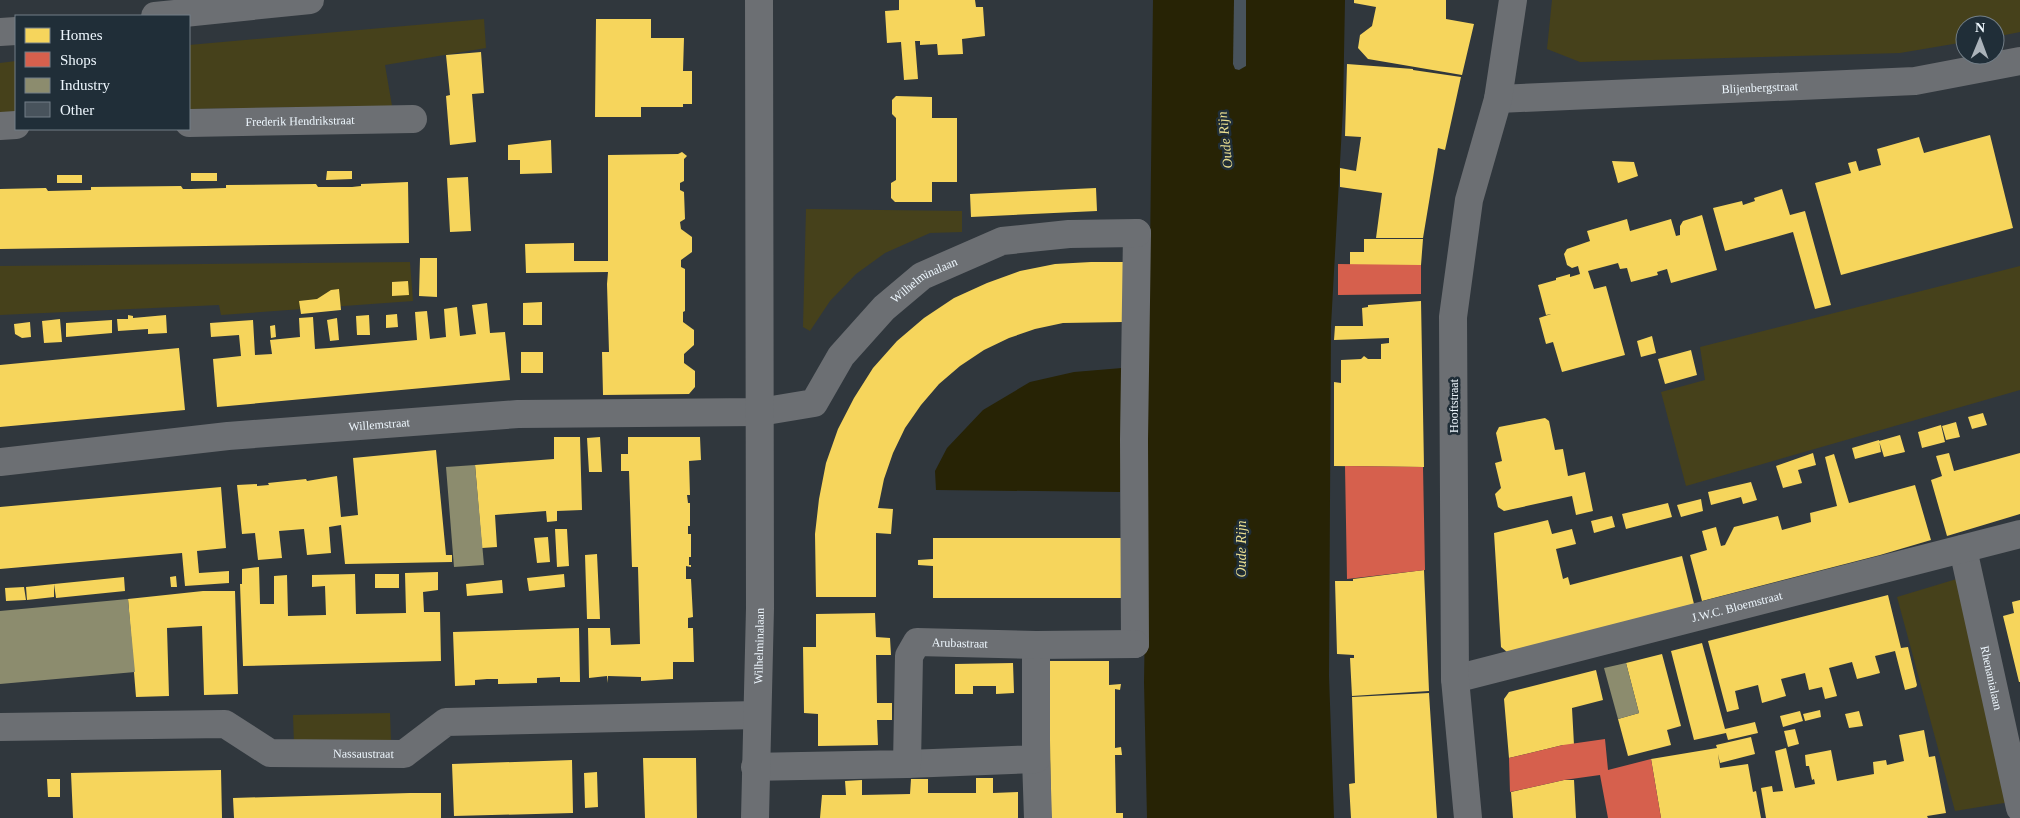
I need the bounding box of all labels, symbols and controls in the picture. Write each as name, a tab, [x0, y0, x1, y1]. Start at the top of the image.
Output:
legend	[15, 15, 190, 130]
north arrow	[1955, 15, 2005, 65]
text: N	[1975, 20, 1985, 35]
text: Homes	[60, 27, 103, 43]
text: Shops	[60, 52, 97, 68]
text: Industry	[60, 77, 110, 93]
street label: Blijenbergstraat	[1721, 79, 1799, 96]
text: Other	[60, 102, 94, 118]
water label: Oude Rijn	[1215, 111, 1235, 169]
street label: Frederik Hendrikstraat	[245, 113, 355, 129]
street label: Wilhelminalaan	[888, 254, 959, 306]
street label: Hooftstraat	[1447, 378, 1461, 433]
street label: Willemstraat	[348, 415, 411, 434]
water label: Oude Rijn	[1234, 520, 1249, 578]
street label: J.W.C. Bloemstraat	[1690, 588, 1784, 625]
street label: Wilhelminalaan	[751, 608, 767, 684]
street label: Arubastraat	[932, 635, 989, 651]
street label: Rhenanialaan	[1978, 645, 2005, 711]
street label: Nassaustraat	[333, 746, 394, 761]

